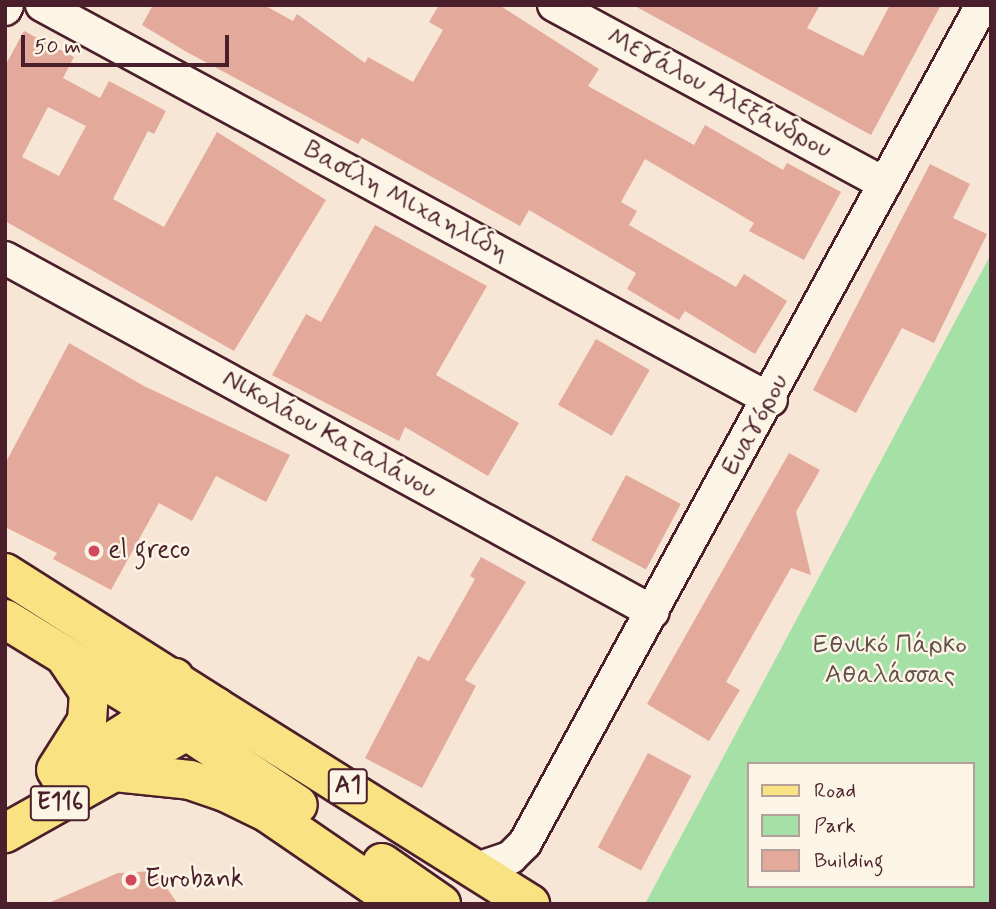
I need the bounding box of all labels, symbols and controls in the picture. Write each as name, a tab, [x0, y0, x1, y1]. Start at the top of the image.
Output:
scale bar	[24, 21, 233, 65]
street label: Μεγάλου Αλεξάνδρου	[601, 22, 837, 166]
text: 50 m	[34, 33, 81, 61]
street label: Βασίλη Μιχαηλίδη	[298, 135, 514, 269]
street label: Νικολάου Καταλάνου	[217, 363, 441, 507]
street label: Ευαγόρου	[716, 369, 796, 481]
place label: el greco	[108, 535, 188, 567]
marker: el greco	[86, 543, 102, 559]
park label: Εθνικό Πάρκο Αθαλάσσας	[813, 630, 967, 692]
legend	[748, 762, 975, 888]
road number: A1	[327, 766, 369, 806]
text: Road	[814, 777, 856, 805]
road number: E116	[28, 782, 92, 824]
text: Park	[814, 812, 856, 840]
text: Building	[814, 847, 884, 875]
place label: Eurobank	[145, 864, 244, 896]
marker: Eurobank	[123, 872, 139, 888]

